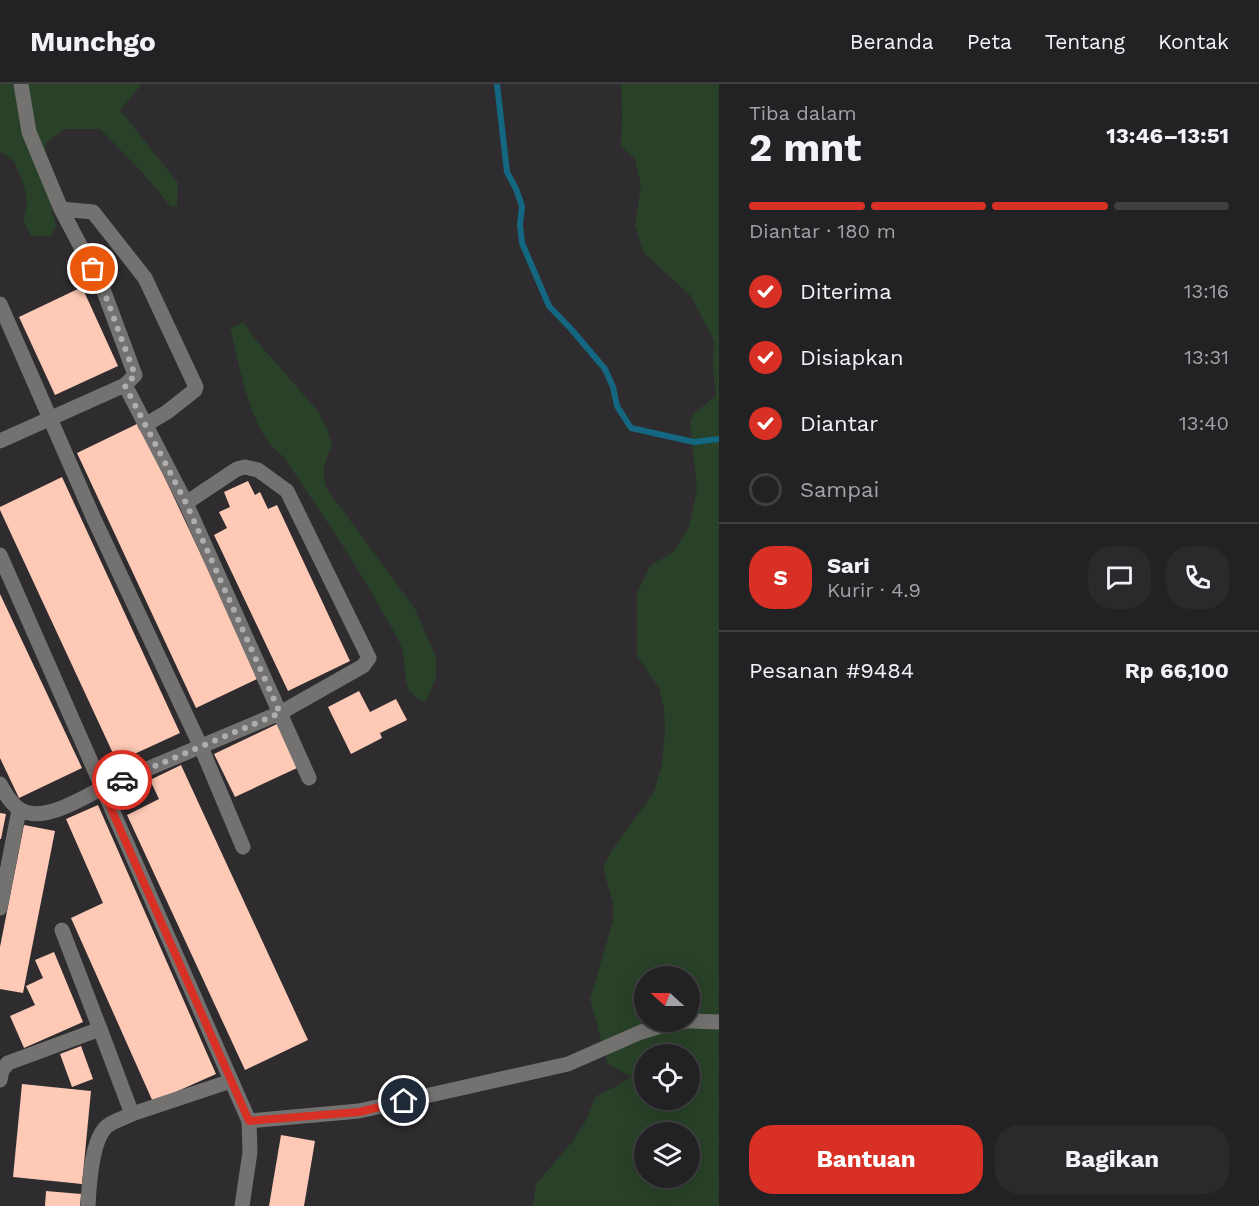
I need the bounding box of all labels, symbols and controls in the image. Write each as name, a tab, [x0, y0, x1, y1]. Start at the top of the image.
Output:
text: Munchgo	[30, 25, 156, 58]
text: Beranda	[850, 29, 934, 54]
text: Peta	[967, 29, 1012, 54]
text: Tentang	[1045, 29, 1125, 54]
text: Kontak	[1158, 29, 1229, 54]
text: Tiba dalam	[749, 101, 857, 125]
text: 13:46–13:51	[1106, 123, 1229, 148]
text: 2 mnt	[749, 125, 861, 170]
text: Diantar · 180 m	[749, 219, 896, 243]
pin	[67, 243, 118, 294]
icon: bag	[76, 252, 109, 285]
icon: check	[749, 275, 782, 308]
text: Diterima	[800, 279, 892, 304]
text: 13:16	[1184, 279, 1229, 303]
icon: check	[749, 341, 782, 374]
text: Disiapkan	[800, 345, 904, 370]
text: 13:31	[1184, 345, 1229, 369]
icon: check	[749, 407, 782, 440]
text: Diantar	[800, 411, 878, 436]
text: 13:40	[1179, 411, 1229, 435]
text: Sampai	[800, 477, 879, 502]
button: chat	[1088, 546, 1151, 609]
button: phone	[1166, 546, 1229, 609]
text: Sari	[827, 553, 870, 578]
text: S	[773, 565, 788, 590]
text: Kurir · 4.9	[827, 578, 921, 602]
text: Pesanan #9484	[749, 658, 914, 683]
text: Rp 66,100	[1125, 658, 1229, 683]
courier	[92, 750, 152, 810]
icon: car	[106, 764, 139, 797]
north arrow	[634, 966, 700, 1032]
map controls	[634, 966, 700, 1188]
button: locate	[634, 1044, 700, 1110]
pin	[378, 1075, 429, 1126]
icon: home	[387, 1084, 420, 1117]
button: layers	[634, 1122, 700, 1188]
button: Bantuan	[749, 1125, 983, 1194]
button: Bagikan	[995, 1125, 1229, 1194]

